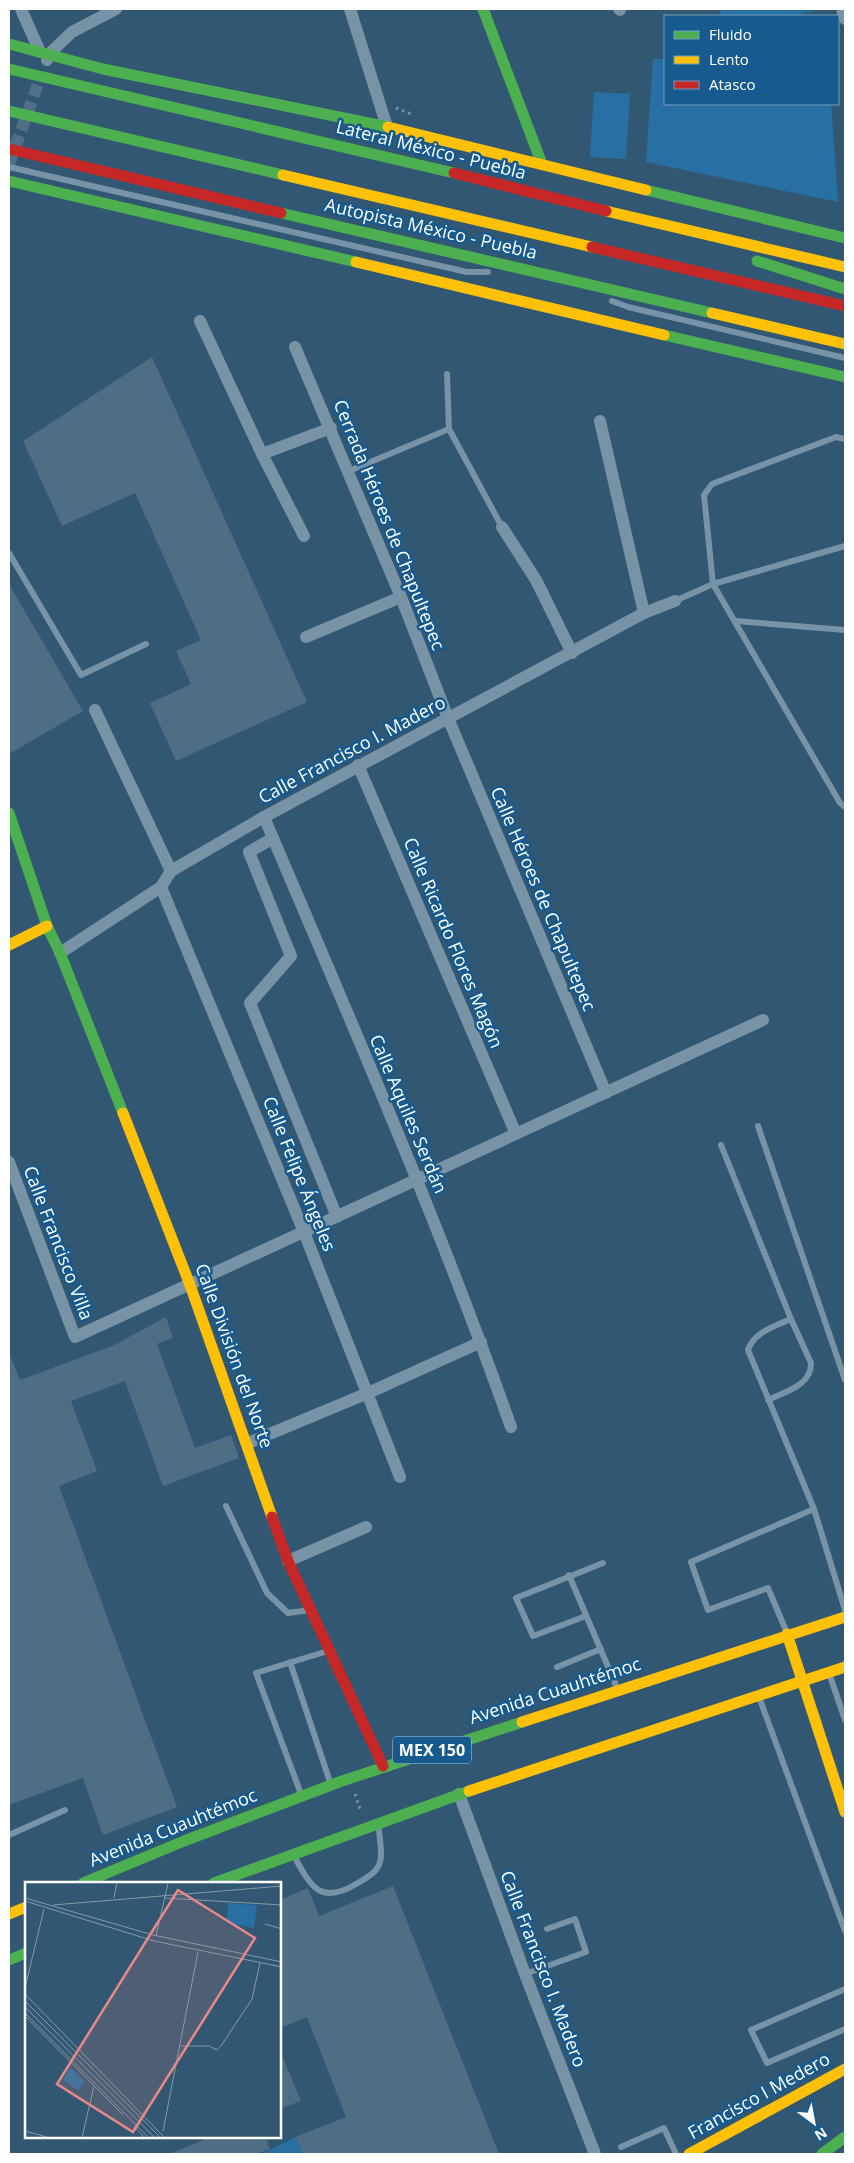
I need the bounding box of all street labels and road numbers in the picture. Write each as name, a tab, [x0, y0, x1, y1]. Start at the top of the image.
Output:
street label: Lateral México - Puebla	[334, 114, 529, 184]
street label: Autopista México - Puebla	[323, 192, 540, 264]
street label: Cerrada Héroes de Chapultepec	[329, 396, 451, 654]
street label: Calle Francisco I. Madero	[254, 690, 449, 809]
street label: Calle Héroes de Chapultepec	[486, 783, 602, 1015]
street label: Calle Ricardo Flores Magón	[399, 834, 509, 1052]
street label: Calle Aquiles Serdán	[365, 1030, 453, 1197]
street label: Calle Felipe Ángeles	[258, 1093, 342, 1255]
street label: Calle Francisco Villa	[18, 1162, 99, 1323]
street label: Calle División del Norte	[190, 1260, 279, 1451]
street label: Avenida Cuauhtémoc	[466, 1651, 644, 1729]
road number: MEX 150	[393, 1736, 471, 1764]
street label: Avenida Cuauhtémoc	[85, 1782, 260, 1872]
street label: Calle Francisco I. Madero	[495, 1867, 593, 2070]
street label: Francisco I Medero	[683, 2046, 834, 2144]

